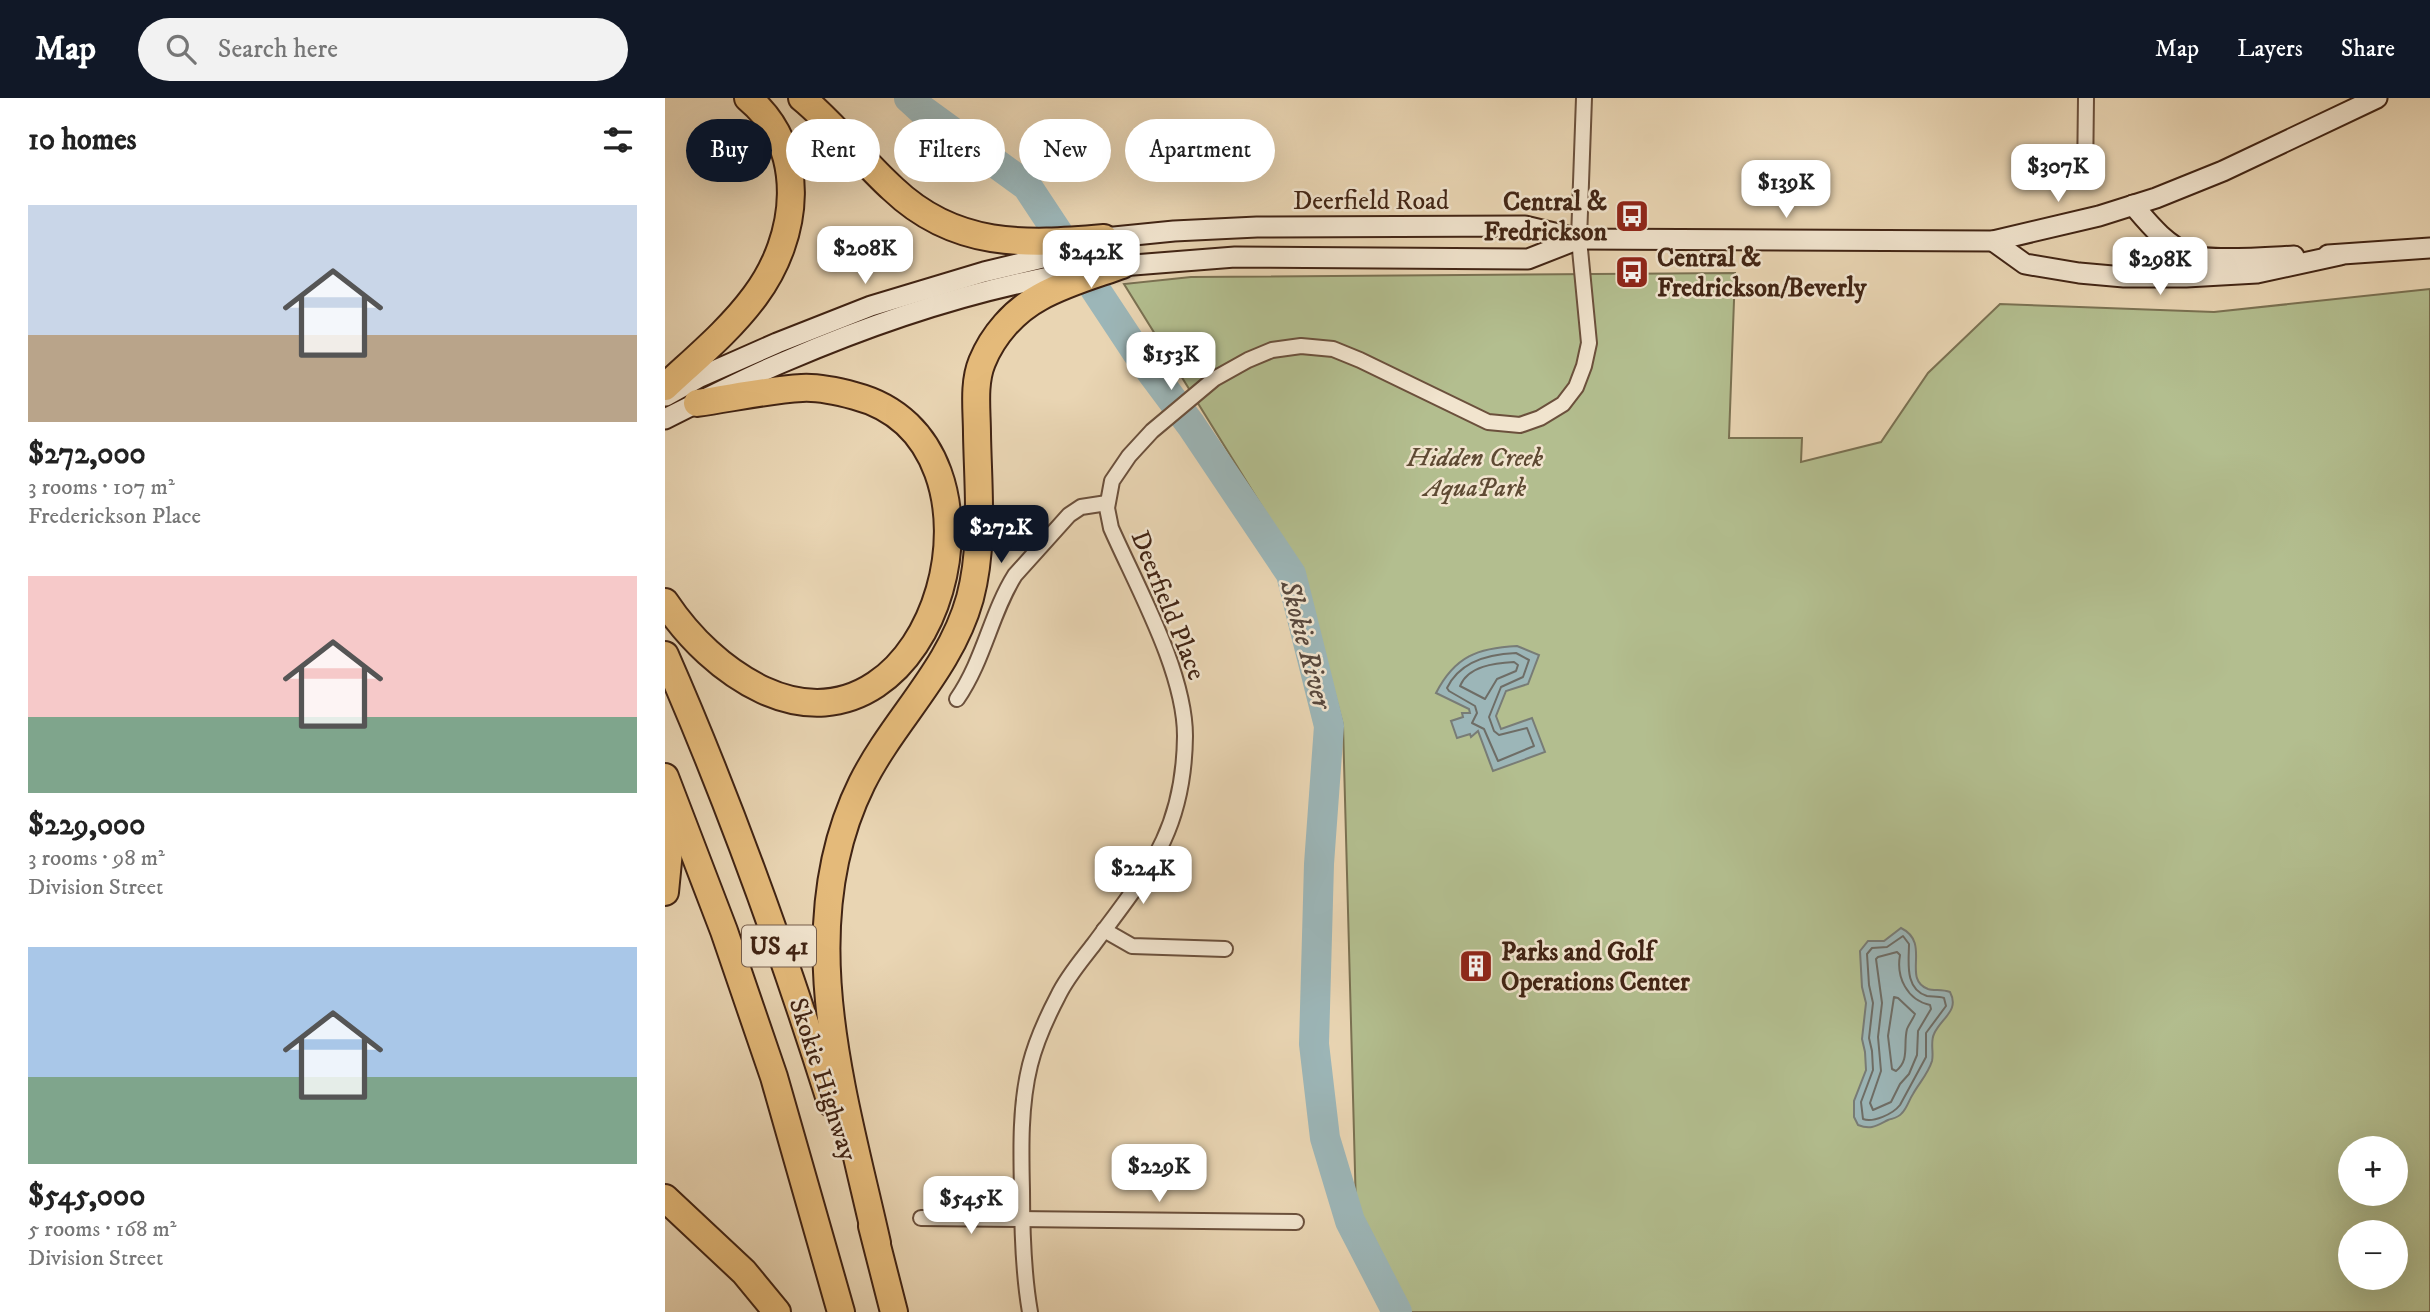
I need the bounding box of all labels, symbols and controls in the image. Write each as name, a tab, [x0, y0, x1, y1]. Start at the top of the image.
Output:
search box	[138, 18, 628, 81]
text: Map	[35, 29, 96, 70]
icon: search	[162, 30, 200, 68]
text: Search here	[218, 33, 338, 66]
text: Map	[2155, 34, 2199, 64]
text: Layers	[2237, 34, 2303, 64]
text: Share	[2341, 34, 2395, 64]
chip: Buy	[686, 119, 772, 182]
chip: Rent	[786, 119, 880, 182]
chip: Filters	[894, 119, 1005, 182]
chip: New	[1019, 119, 1111, 182]
chip: Apartment	[1125, 119, 1275, 182]
icon: filters	[599, 121, 637, 159]
text: 10 homes	[28, 122, 137, 159]
pin: $307K	[2009, 144, 2107, 204]
text: $307K	[2027, 152, 2089, 181]
pin: $139K	[1737, 160, 1835, 220]
text: $139K	[1757, 168, 1815, 197]
street label: Deerfield Road	[1293, 185, 1449, 218]
place label: Central & Fredrickson	[1484, 186, 1607, 249]
bus stop icon: Central & Fredrickson	[1613, 197, 1651, 235]
pin: $208K	[816, 226, 914, 286]
pin: $242K	[1042, 230, 1140, 290]
text: $208K	[833, 234, 897, 263]
text: $242K	[1059, 238, 1123, 267]
pin: $298K	[2111, 238, 2209, 297]
place label: Central & Fredrickson/Beverly	[1657, 242, 1867, 305]
text: $298K	[2129, 245, 2192, 274]
icon: home	[270, 250, 396, 376]
bus stop icon: Central & Fredrickson/Beverly	[1613, 253, 1651, 291]
pin: $153K	[1122, 332, 1220, 392]
text: $153K	[1142, 340, 1200, 369]
text: $272,000	[28, 436, 146, 473]
park label: Hidden Creek AquaPark	[1406, 442, 1543, 505]
text: 3 rooms · 107 m²	[28, 473, 175, 502]
text: Frederickson Place	[28, 502, 201, 531]
pin: $272K	[952, 505, 1050, 565]
text: $272K	[970, 513, 1032, 542]
street label: Deerfield Place	[1123, 526, 1213, 685]
water label: Skokie River	[1271, 575, 1340, 714]
icon: home	[270, 621, 396, 747]
text: $229,000	[28, 807, 145, 844]
text: 3 rooms · 98 m²	[28, 844, 165, 873]
pin: $224K	[1094, 846, 1192, 906]
text: $224K	[1111, 854, 1175, 883]
text: Division Street	[28, 873, 163, 902]
road number: US 41	[742, 926, 816, 966]
place label: Parks and Golf Operations Center	[1501, 936, 1690, 999]
building icon: Parks and Golf Operations Center	[1457, 947, 1495, 985]
icon: home	[270, 992, 396, 1118]
street label: Skokie Highway	[781, 994, 865, 1166]
map controls	[2338, 1136, 2408, 1290]
button: +	[2338, 1136, 2408, 1206]
pin: $229K	[1110, 1144, 1208, 1204]
text: $229K	[1128, 1152, 1190, 1181]
pin: $545K	[922, 1176, 1020, 1236]
text: $545,000	[28, 1178, 145, 1215]
text: $545K	[939, 1184, 1003, 1213]
text: 5 rooms · 168 m²	[28, 1215, 176, 1244]
button: −	[2338, 1220, 2408, 1290]
text: Division Street	[28, 1244, 163, 1273]

